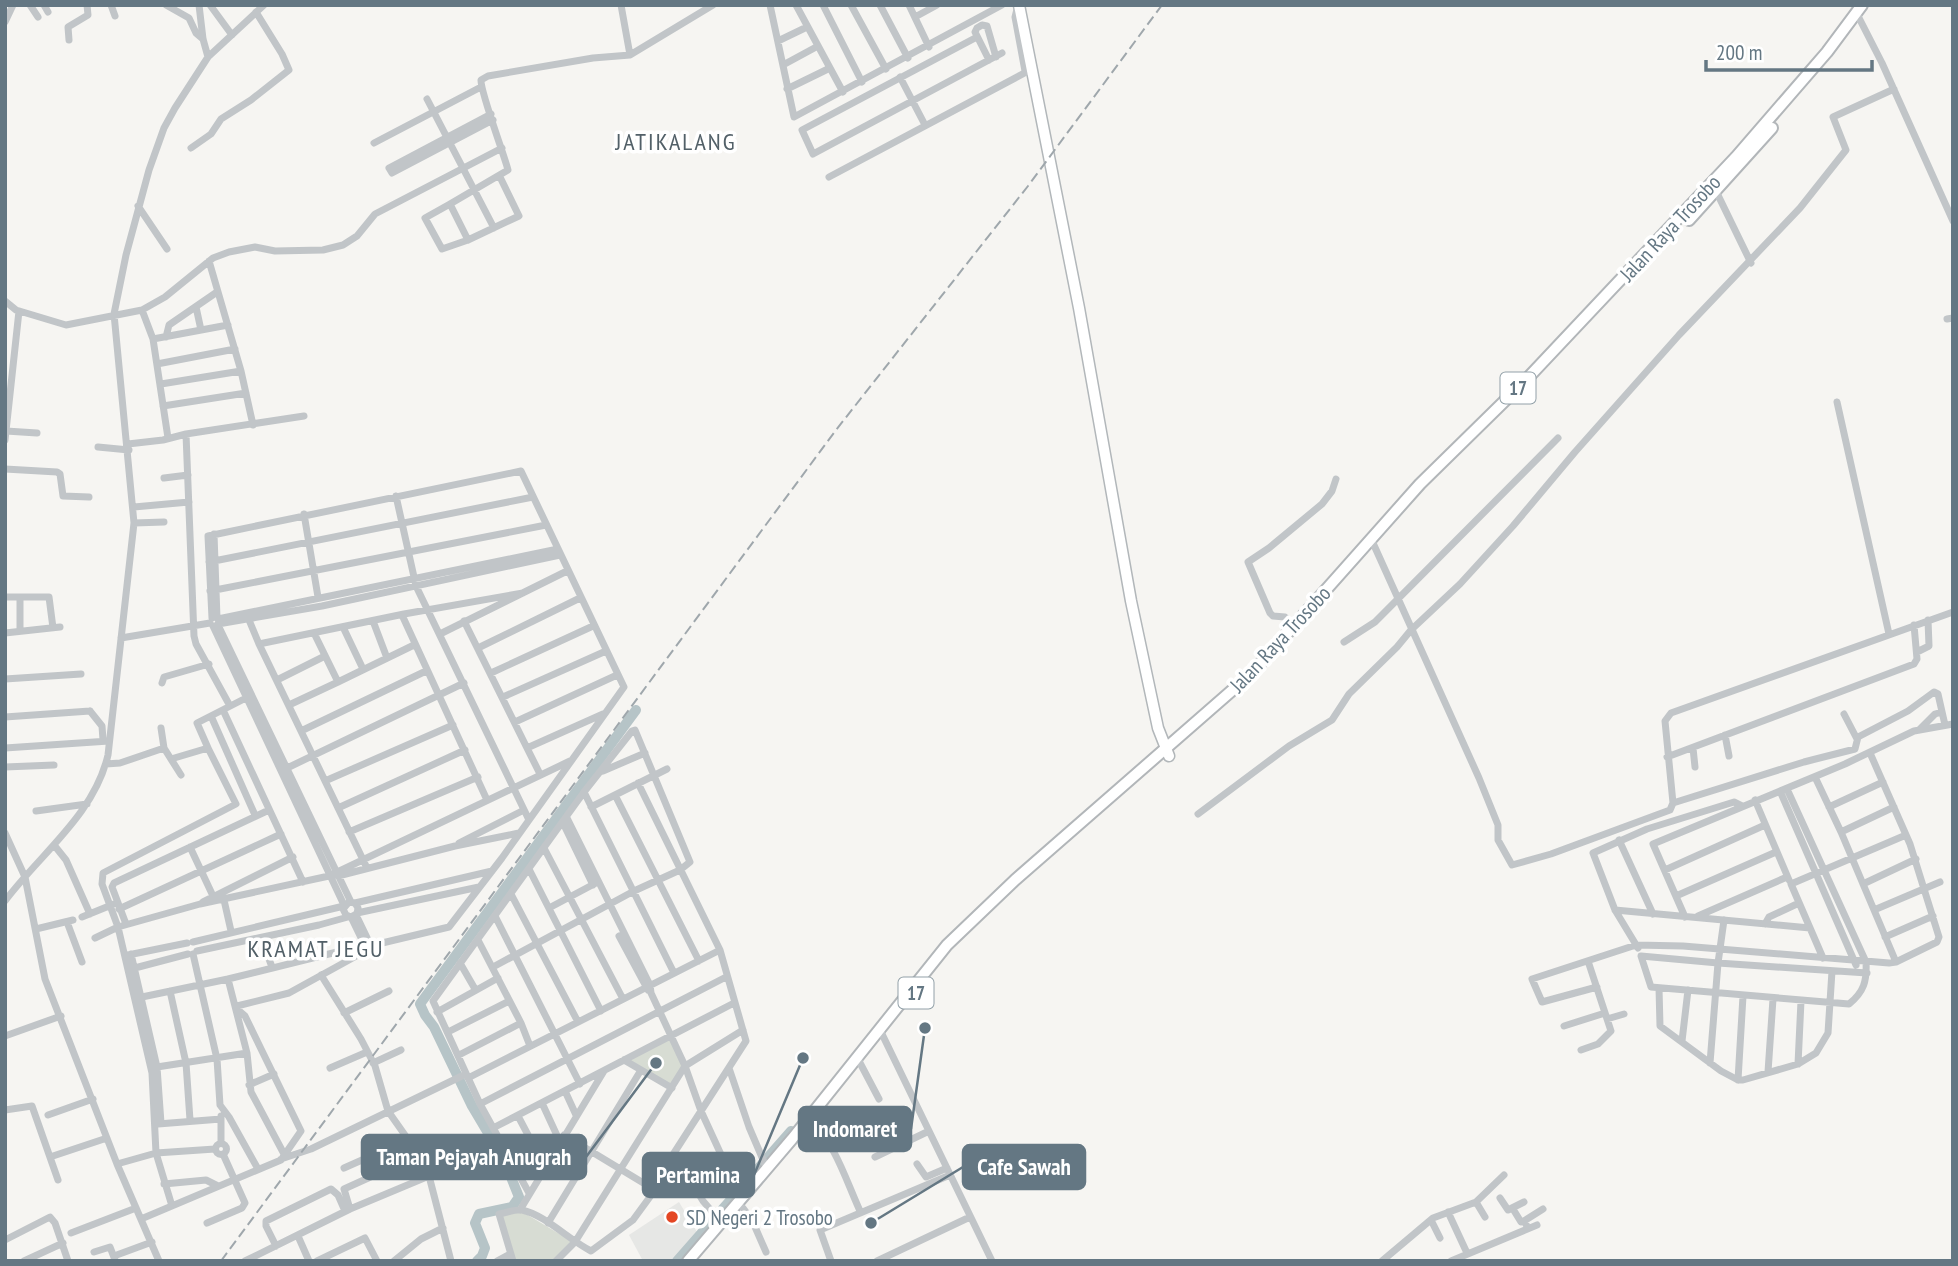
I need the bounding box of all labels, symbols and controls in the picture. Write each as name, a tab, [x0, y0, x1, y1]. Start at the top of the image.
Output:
scale bar	[1706, 28, 1872, 72]
text: 200 m	[1716, 39, 1762, 66]
district label: JATIKALANG	[615, 126, 736, 157]
street label: Jalan Raya Trosobo	[1613, 169, 1726, 288]
road number: 17	[1500, 372, 1536, 404]
street label: Jalan Raya Trosobo	[1223, 580, 1336, 699]
district label: KRAMAT JEGU	[248, 933, 384, 964]
road number: 17	[898, 978, 934, 1009]
callout: Indomaret	[799, 1107, 911, 1151]
text: Indomaret	[813, 1114, 897, 1143]
callout: Taman Pejayah Anugrah	[362, 1135, 586, 1179]
text: Taman Pejayah Anugrah	[377, 1142, 571, 1171]
callout: Cafe Sawah	[963, 1145, 1085, 1189]
text: Cafe Sawah	[977, 1152, 1071, 1181]
callout: Pertamina	[643, 1153, 754, 1197]
text: Pertamina	[656, 1160, 740, 1189]
place label: SD Negeri 2 Trosobo	[686, 1204, 833, 1231]
marker: SD Negeri 2 Trosobo	[664, 1209, 680, 1225]

